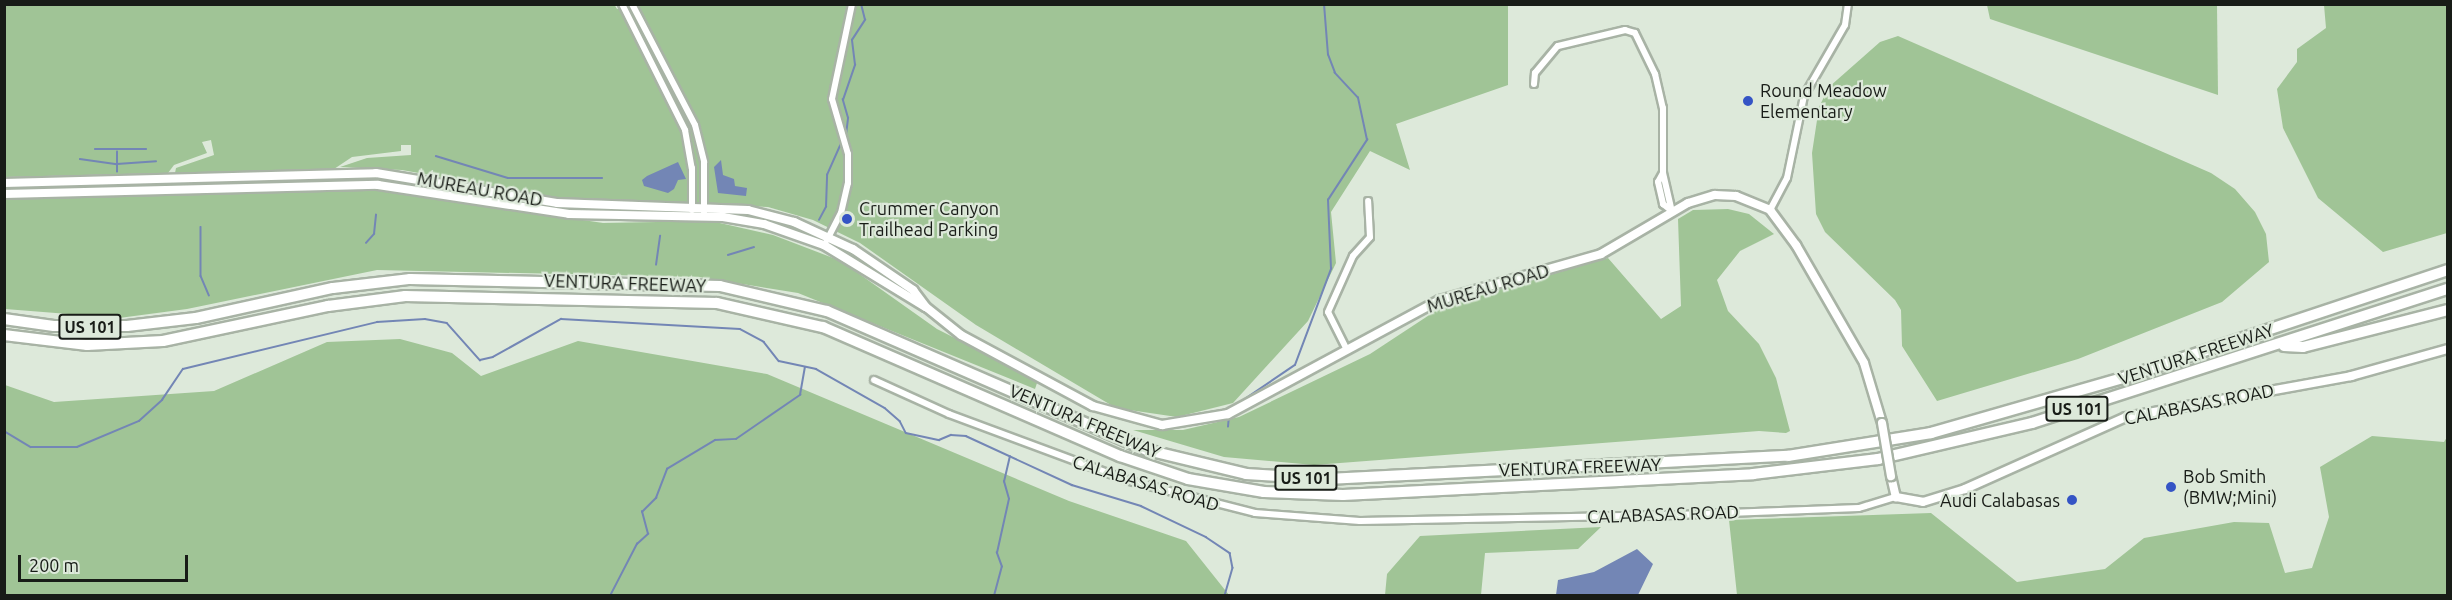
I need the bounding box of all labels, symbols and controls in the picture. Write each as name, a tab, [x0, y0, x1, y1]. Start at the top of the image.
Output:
place label: Round Meadow Elementary	[1760, 80, 1887, 122]
marker: Round Meadow Elementary	[1741, 94, 1755, 108]
street label: MUREAU ROAD	[416, 167, 544, 211]
place label: Crummer Canyon Trailhead Parking	[859, 198, 999, 240]
marker: Crummer Canyon Trailhead Parking	[840, 212, 854, 226]
street label: MUREAU ROAD	[1424, 259, 1552, 317]
street label: VENTURA FREEWAY	[543, 269, 707, 297]
road number: US 101	[57, 314, 123, 340]
street label: VENTURA FREEWAY	[2115, 319, 2277, 389]
street label: VENTURA FREEWAY	[1006, 379, 1164, 463]
street label: CALABASAS ROAD	[2122, 379, 2276, 429]
road number: US 101	[2044, 396, 2110, 422]
street label: CALABASAS ROAD	[1070, 450, 1222, 516]
street label: VENTURA FREEWAY	[1498, 453, 1662, 481]
road number: US 101	[1273, 465, 1339, 491]
place label: Bob Smith (BMW;Mini)	[2183, 466, 2277, 508]
marker: Bob Smith (BMW;Mini)	[2164, 480, 2178, 494]
place label: Audi Calabasas	[1940, 489, 2060, 511]
marker: Audi Calabasas	[2065, 493, 2079, 507]
street label: CALABASAS ROAD	[1587, 501, 1739, 527]
scale bar	[21, 543, 190, 581]
text: 200 m	[29, 555, 79, 575]

